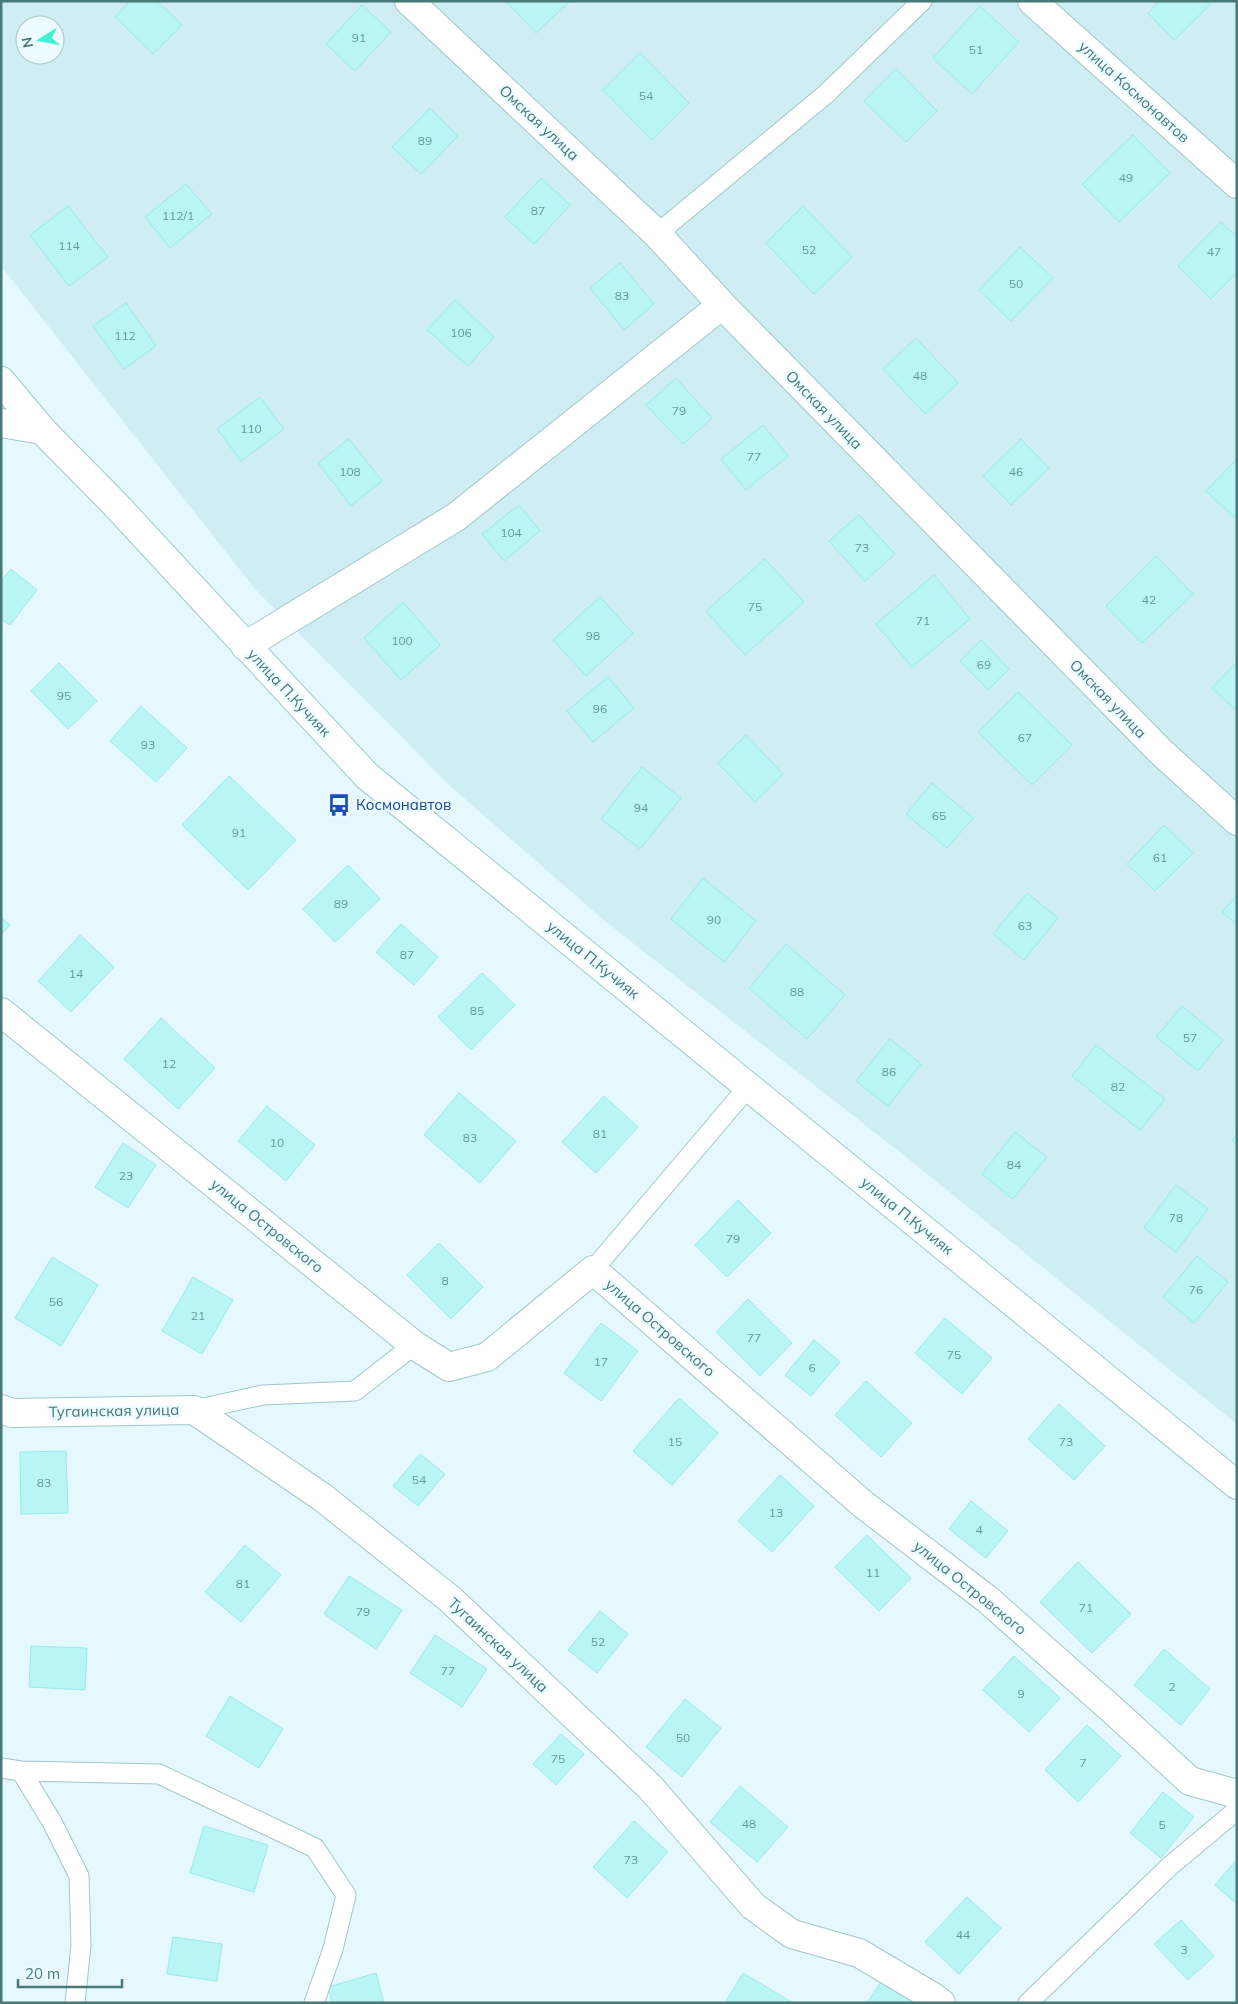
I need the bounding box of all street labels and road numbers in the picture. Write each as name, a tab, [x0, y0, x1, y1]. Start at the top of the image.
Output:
street label: улица Космонавтов	[1075, 37, 1194, 147]
street label: Омская улица	[495, 81, 583, 164]
street label: Омская улица	[782, 366, 867, 453]
street label: улица П.Кучияк	[244, 645, 336, 741]
street label: Омская улица	[1066, 655, 1151, 742]
street label: улица П.Кучияк	[543, 916, 644, 1003]
street label: улица П.Кучияк	[857, 1172, 958, 1259]
street label: улица Островского	[207, 1174, 328, 1277]
street label: улица Островского	[601, 1275, 719, 1381]
street label: Тугаинская улица	[49, 1400, 179, 1421]
street label: улица Островского	[910, 1536, 1031, 1639]
street label: Тугаинская улица	[444, 1593, 553, 1696]

